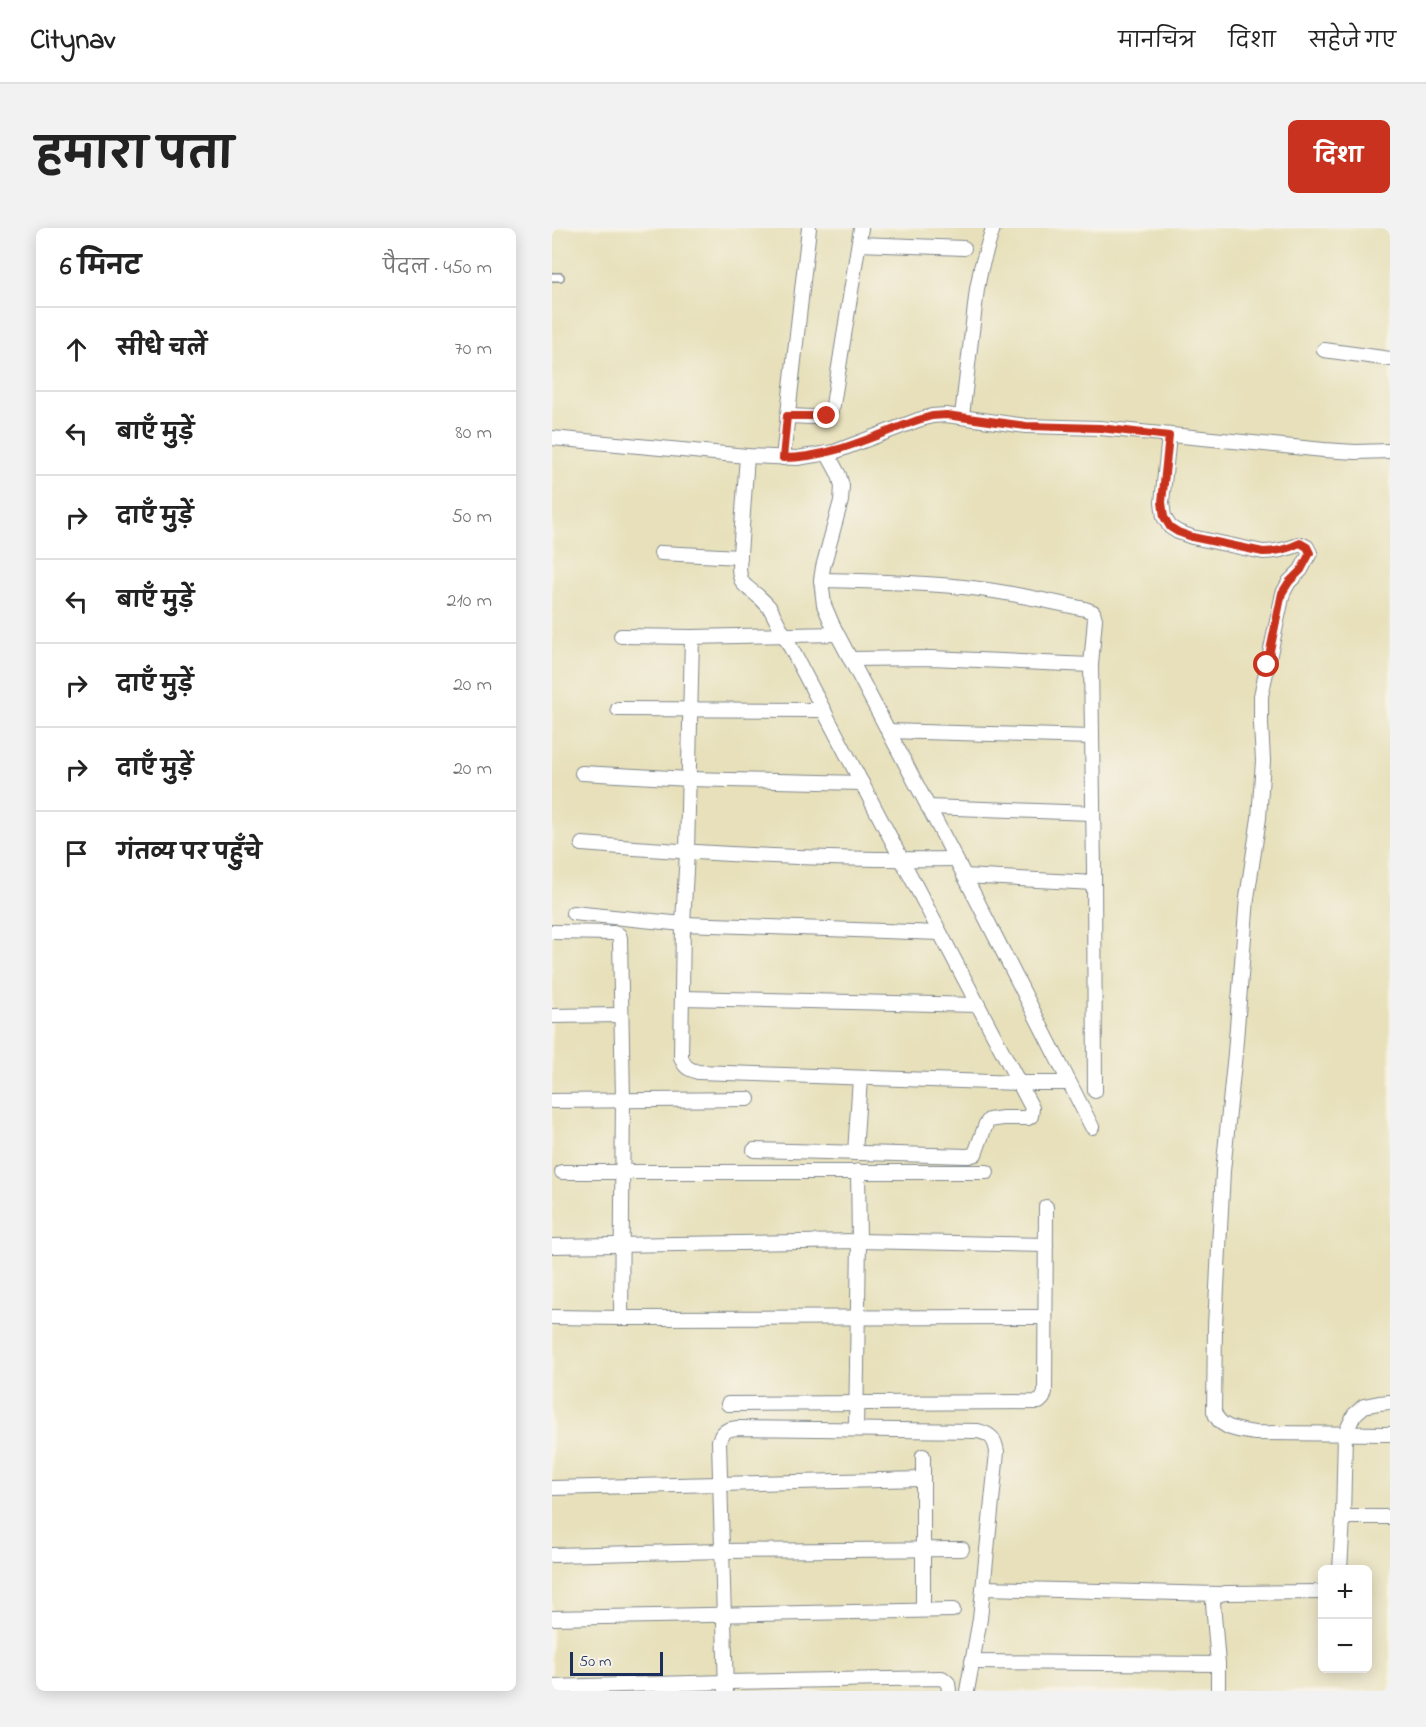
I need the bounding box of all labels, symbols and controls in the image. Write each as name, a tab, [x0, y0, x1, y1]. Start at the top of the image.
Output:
text: Citynav	[30, 21, 115, 62]
text: मानचित्र	[1118, 27, 1195, 57]
text: दिशा	[1228, 27, 1276, 57]
text: सहेजे गए	[1309, 27, 1396, 57]
button: दिशा	[1288, 120, 1390, 193]
text: हमारा पता	[36, 126, 233, 187]
text: 6 मिनट	[60, 249, 141, 287]
text: पैदल · 450 m	[383, 254, 492, 283]
icon: ahead	[60, 333, 93, 366]
text: सीधे चलें	[117, 334, 207, 366]
text: 70 m	[455, 335, 492, 364]
route end	[813, 402, 839, 428]
icon: left	[60, 417, 93, 450]
text: बाएँ मुड़ें	[117, 418, 194, 450]
text: 80 m	[455, 419, 492, 448]
icon: right	[60, 501, 93, 534]
text: दाएँ मुड़ें	[117, 502, 193, 534]
text: 50 m	[451, 503, 492, 532]
icon: left	[60, 585, 93, 618]
text: बाएँ मुड़ें	[117, 586, 194, 618]
text: 210 m	[447, 587, 492, 616]
route start	[1253, 651, 1279, 677]
icon: right	[60, 669, 93, 702]
text: दाएँ मुड़ें	[117, 670, 193, 702]
text: 20 m	[453, 671, 492, 700]
icon: right	[60, 753, 93, 786]
text: दाएँ मुड़ें	[117, 754, 193, 786]
text: 20 m	[453, 755, 492, 784]
icon: arrive	[60, 837, 93, 870]
text: गंतव्य पर पहुँचे	[117, 838, 262, 870]
map controls	[1318, 1565, 1372, 1673]
button: +	[1318, 1565, 1372, 1619]
button: −	[1318, 1619, 1372, 1673]
scale bar	[570, 1649, 663, 1676]
text: 50 m	[579, 1650, 611, 1674]

